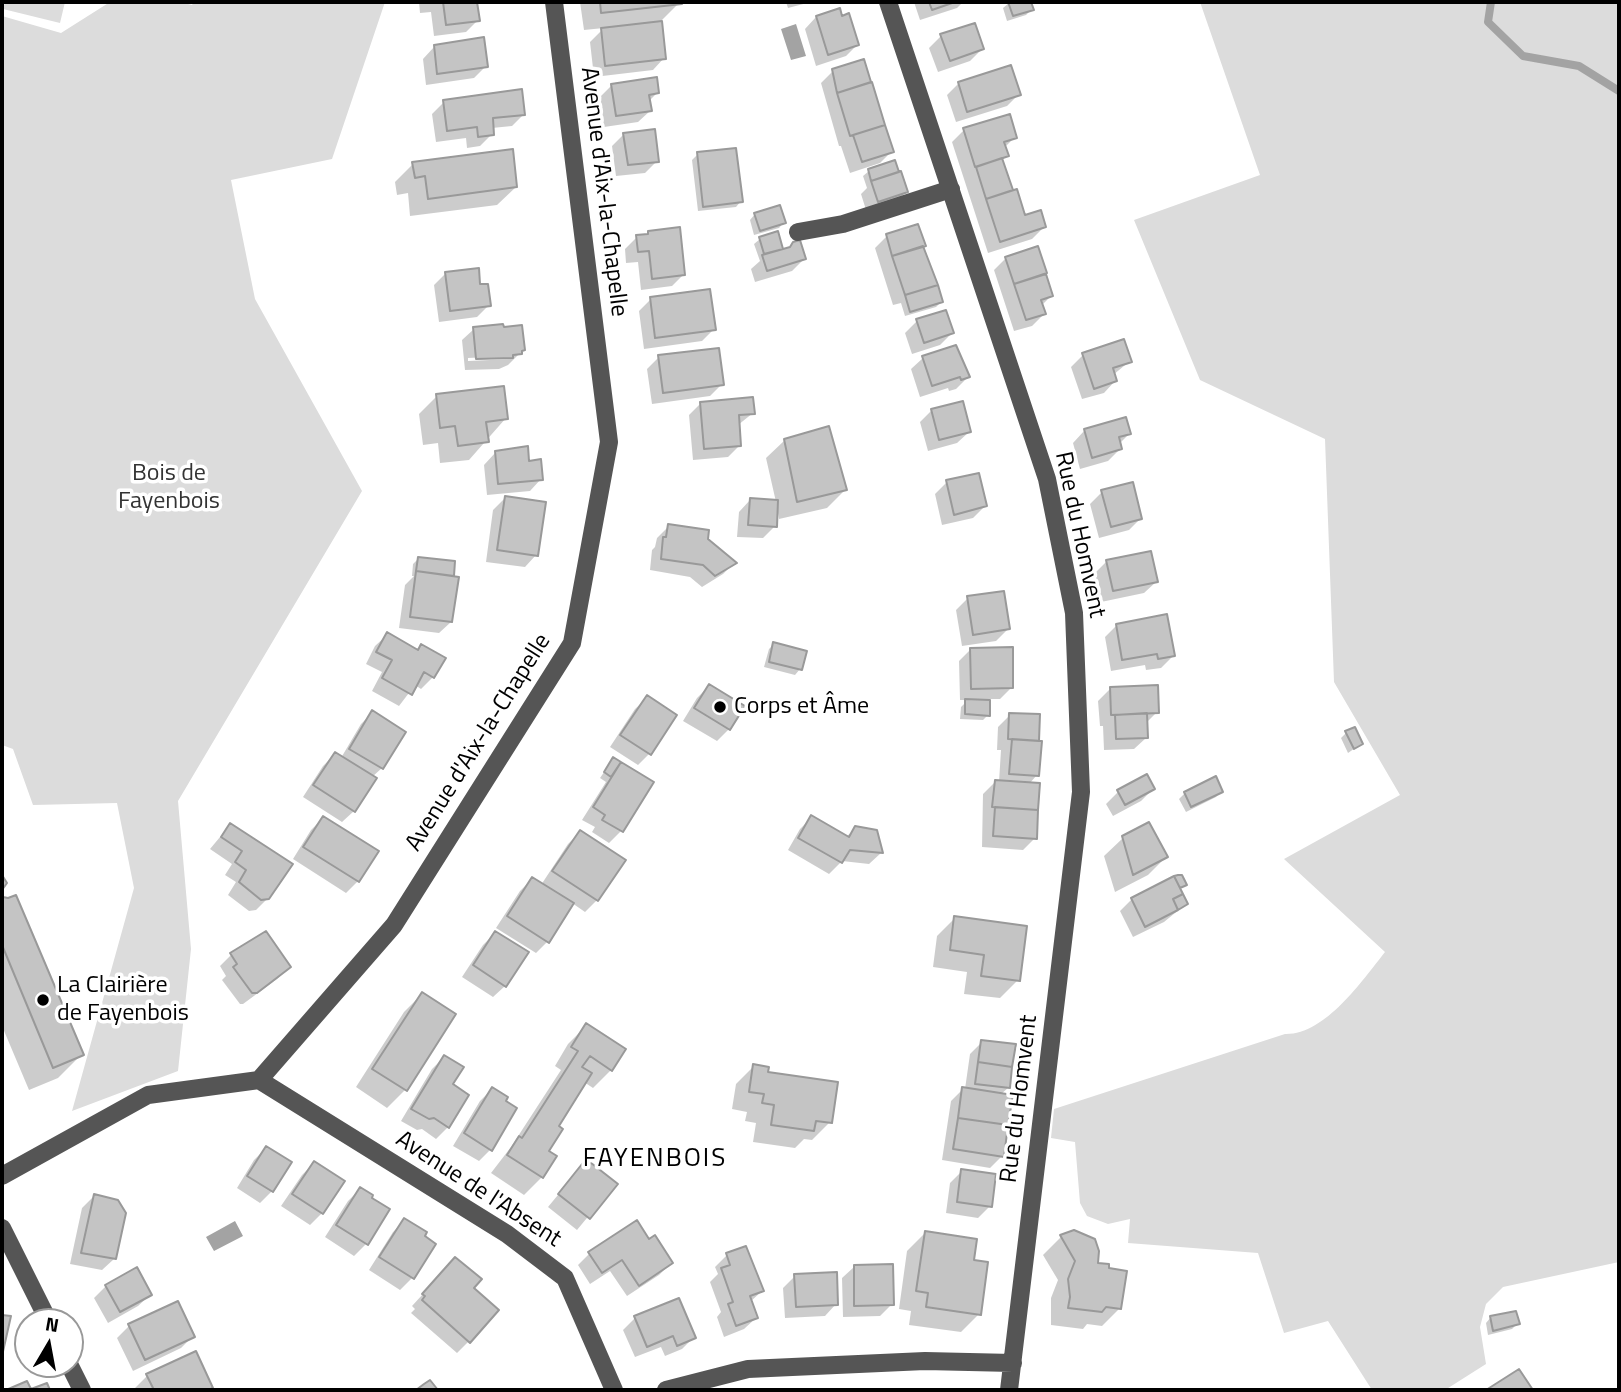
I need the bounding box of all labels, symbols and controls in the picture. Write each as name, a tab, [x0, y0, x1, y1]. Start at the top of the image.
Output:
street label: Avenue d'Aix-la-Chapelle	[573, 66, 633, 318]
street label: Rue du Homvent	[1047, 449, 1111, 621]
park label: Bois de Fayenbois	[118, 460, 220, 516]
street label: Avenue d'Aix-la-Chapelle	[400, 629, 558, 857]
place label: Corps et Âme	[734, 693, 869, 721]
marker: Corps et Âme	[712, 699, 728, 715]
place label: La Clairière de Fayenbois	[57, 972, 189, 1028]
marker: La Clairière de Fayenbois	[35, 992, 51, 1008]
street label: Rue du Homvent	[995, 1013, 1045, 1185]
street label: Avenue de l'Absent	[390, 1126, 566, 1254]
district label: FAYENBOIS	[584, 1144, 726, 1176]
north arrow	[14, 1308, 84, 1378]
text: N	[43, 1308, 61, 1339]

